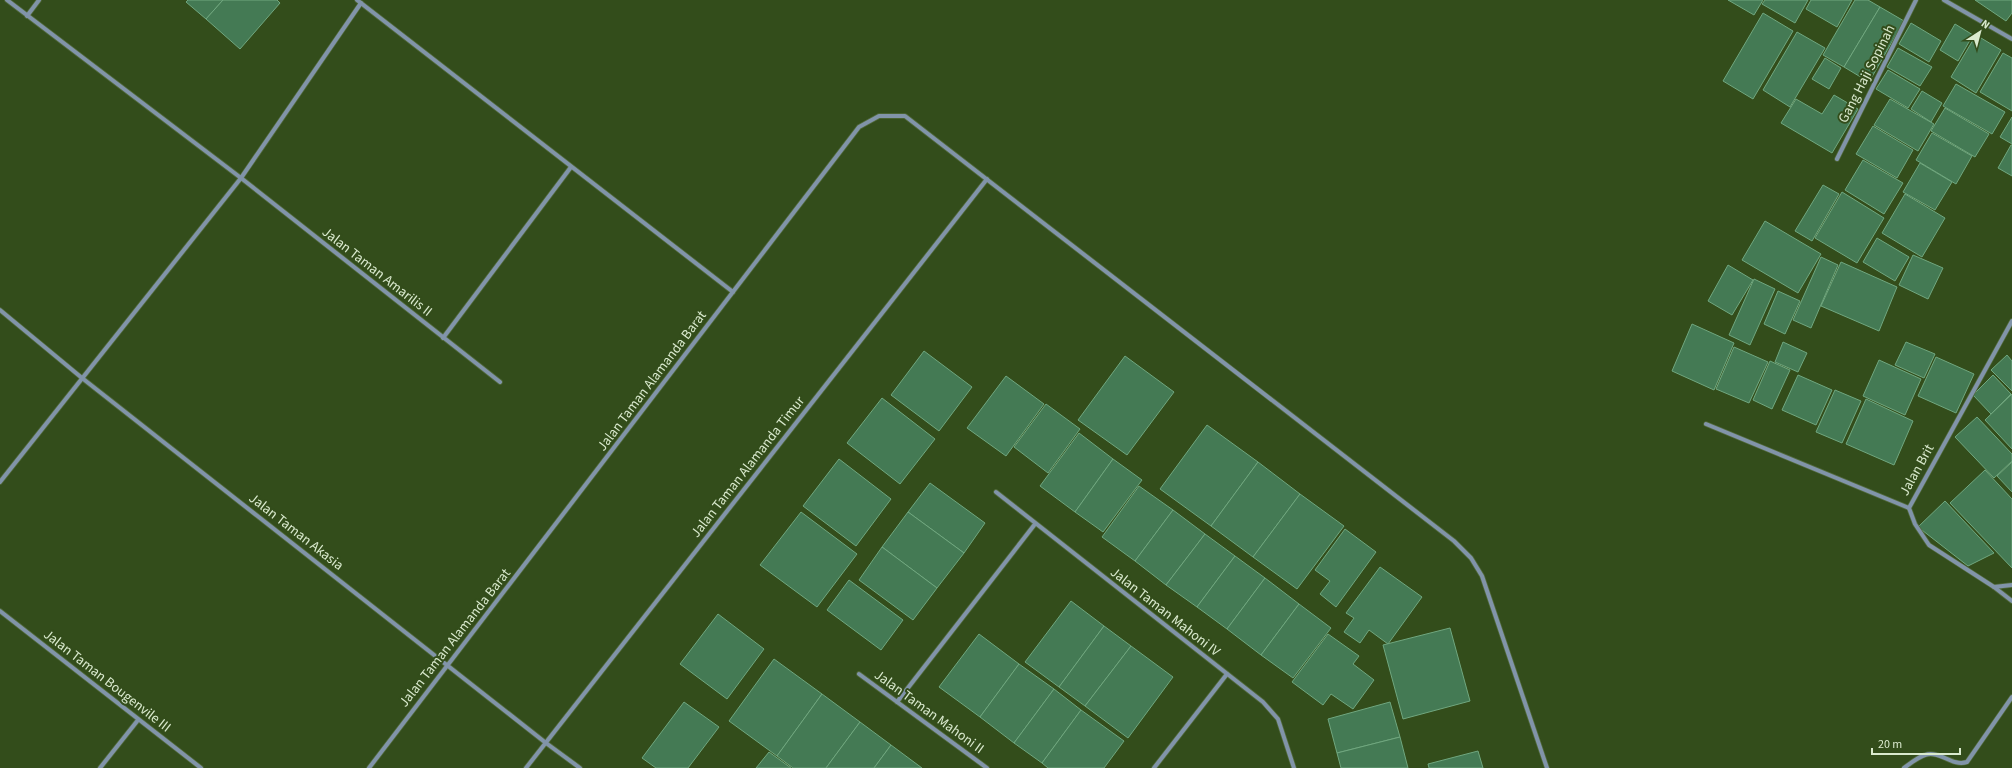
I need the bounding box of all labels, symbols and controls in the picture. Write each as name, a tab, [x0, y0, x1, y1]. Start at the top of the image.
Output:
north arrow	[1960, 12, 2000, 52]
text: N	[1978, 16, 1993, 33]
street label: Gang Haji Sopinah	[1834, 21, 1900, 127]
street label: Jalan Taman Amarilis II	[318, 223, 436, 321]
street label: Jalan Taman Alamanda Barat	[593, 306, 712, 455]
street label: Jalan Taman Alamanda Timur	[686, 392, 810, 542]
street label: Jalan Brit	[1895, 440, 1939, 499]
street label: Jalan Taman Akasia	[244, 489, 348, 575]
street label: Jalan Taman Mahoni IV	[1106, 563, 1225, 662]
street label: Jalan Taman Alamanda Barat	[394, 564, 516, 712]
street label: Jalan Taman Bougenvile III	[39, 625, 175, 737]
street label: Jalan Taman Mahoni II	[870, 665, 988, 759]
scale bar	[1872, 730, 1960, 756]
text: 20 m	[1878, 736, 1902, 753]

